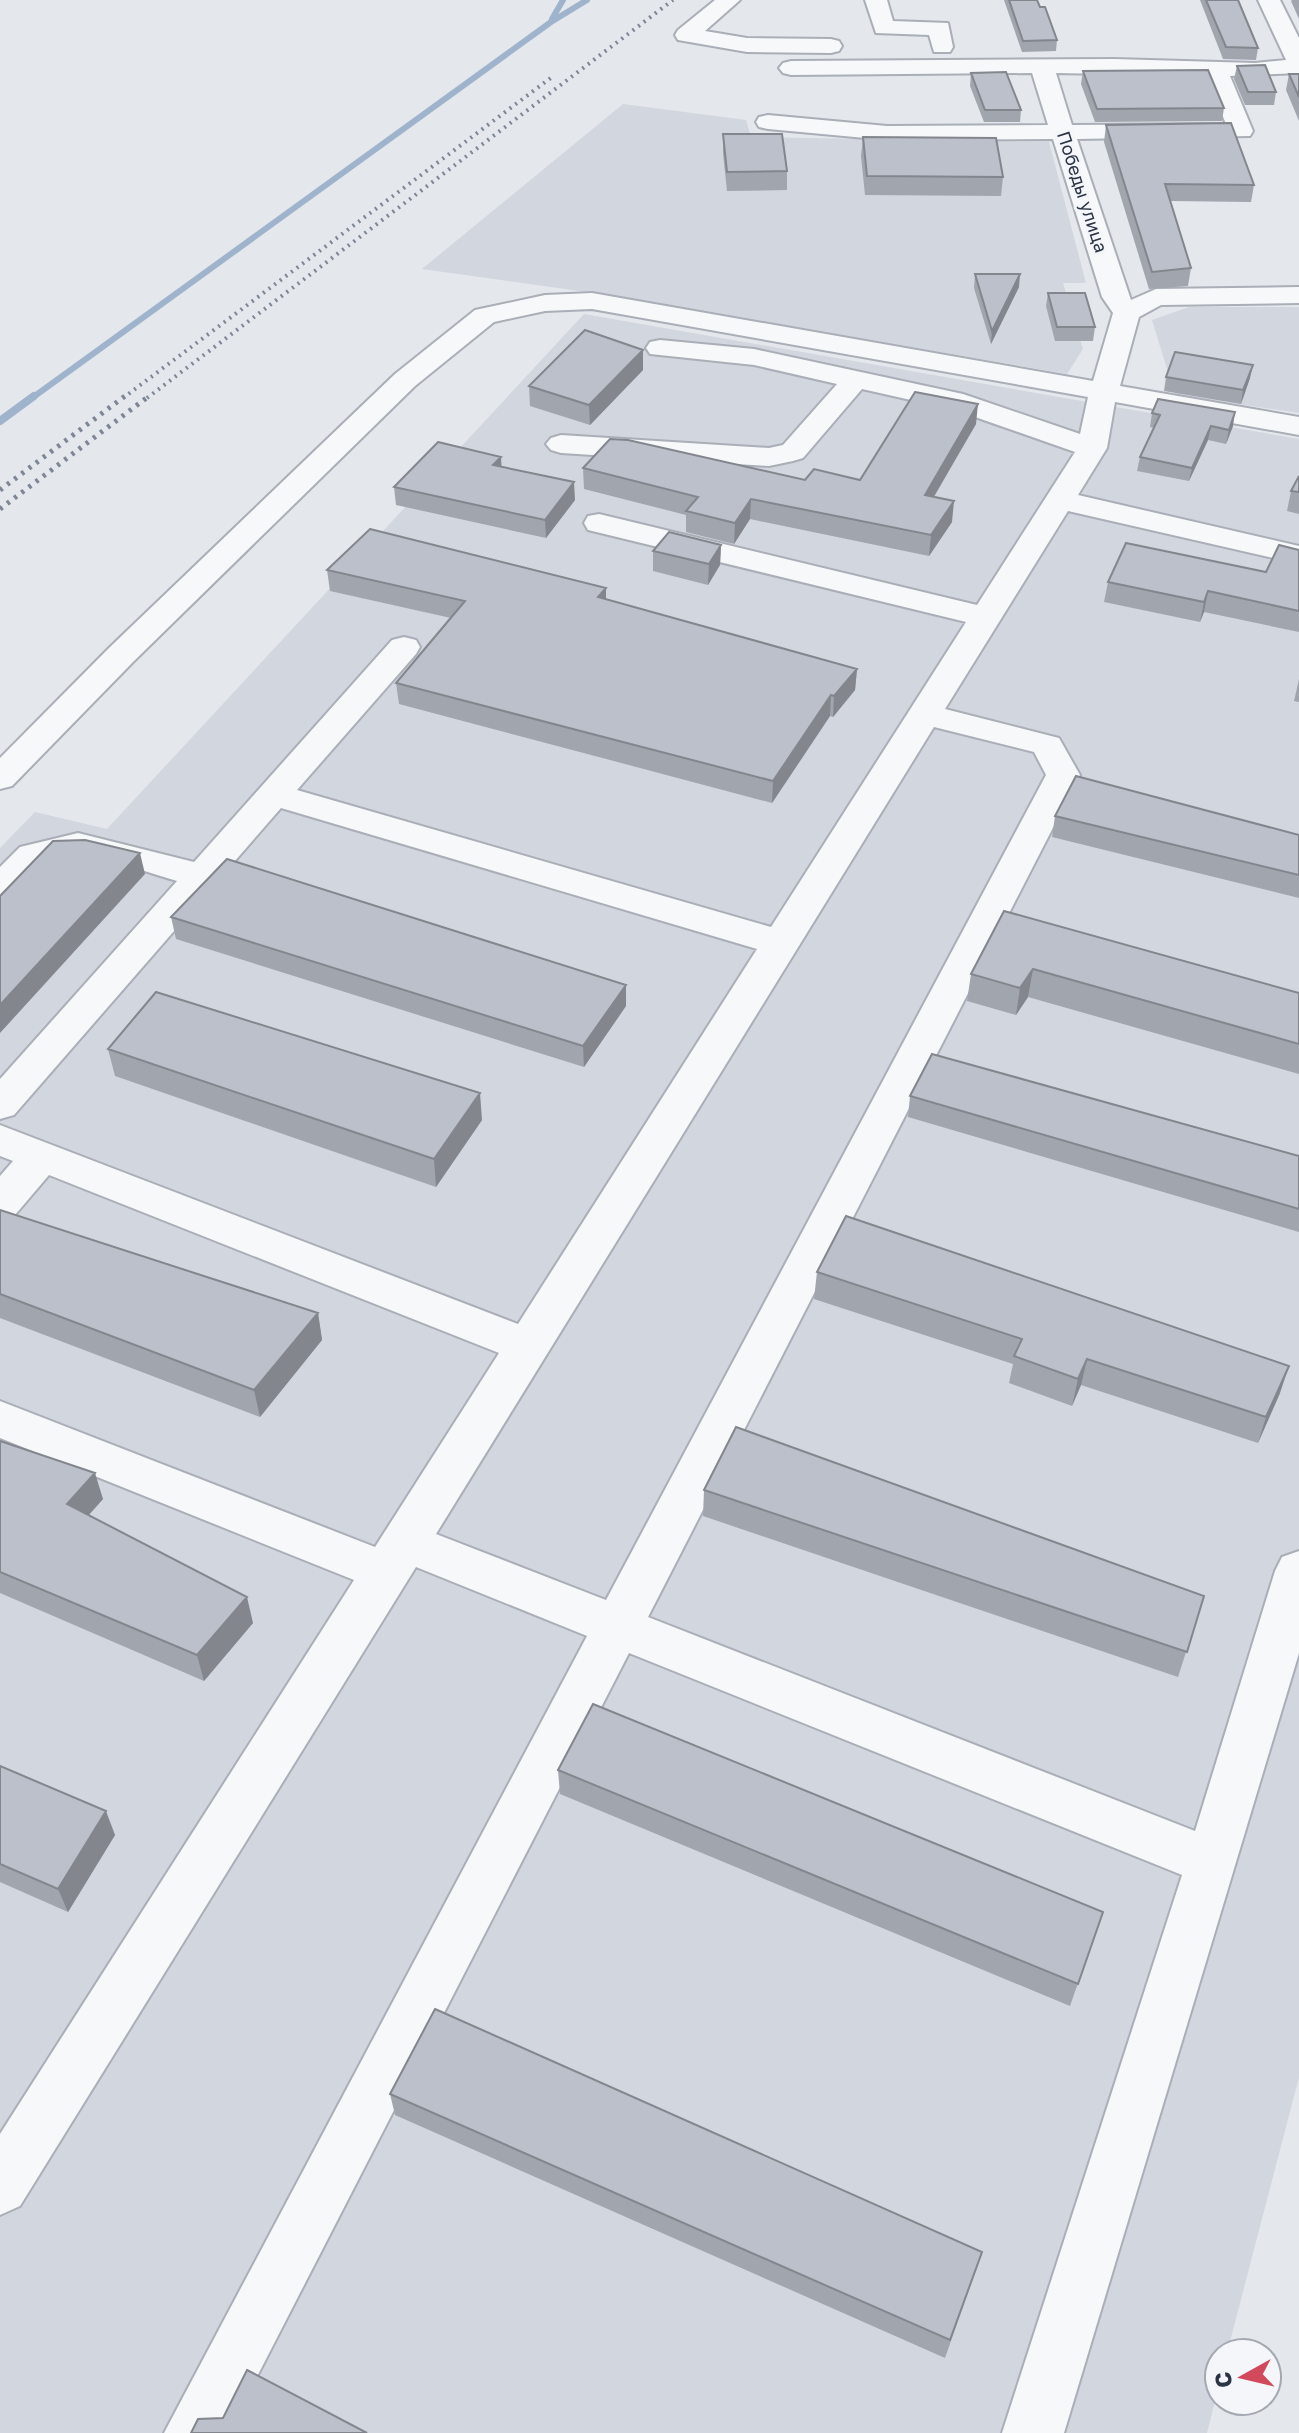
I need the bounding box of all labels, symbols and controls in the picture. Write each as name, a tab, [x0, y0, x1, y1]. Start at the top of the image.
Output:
street label: Победы улица	[1053, 128, 1113, 255]
north arrow	[1203, 2337, 1283, 2417]
text: С	[1208, 2370, 1237, 2389]

